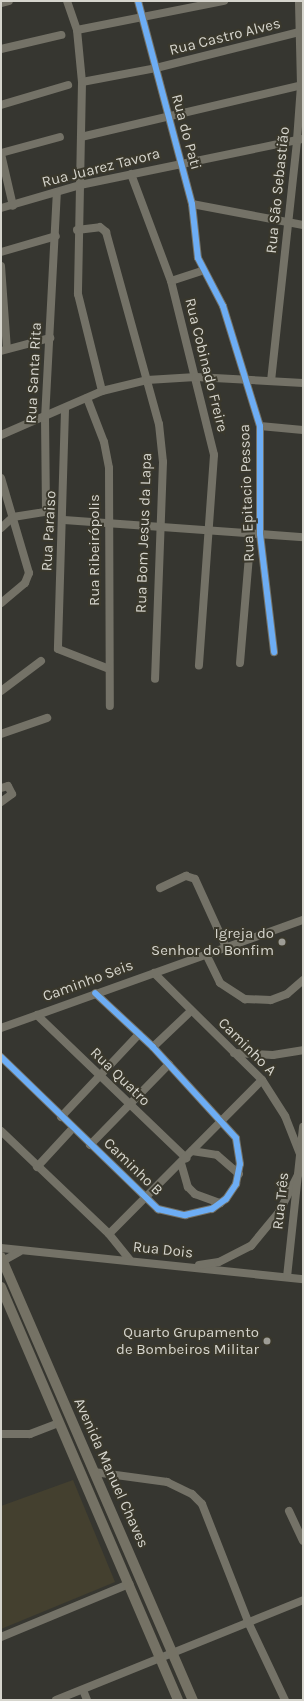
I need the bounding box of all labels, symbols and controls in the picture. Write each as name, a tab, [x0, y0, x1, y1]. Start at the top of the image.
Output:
street label: Rua Castro Alves	[167, 14, 283, 60]
street label: Rua do Pati	[167, 92, 205, 172]
street label: Rua São Sebastião	[262, 126, 294, 254]
street label: Rua Juarez Tavora	[40, 145, 162, 191]
street label: Rua Cobinado Freire	[181, 296, 231, 434]
street label: Rua Santa Rita	[22, 322, 46, 424]
street label: Rua Epitacio Pessoa	[236, 424, 258, 562]
street label: Rua Bom Jesus da Lapa	[132, 453, 156, 613]
street label: Rua Paraiso	[38, 490, 60, 572]
street label: Rua Ribeirópolis	[86, 494, 104, 606]
place label: Igreja do Senhor do Bonfim	[151, 924, 274, 959]
marker: Igreja do Senhor do Bonfim	[277, 937, 287, 947]
street label: Caminho Seis	[40, 956, 136, 1006]
street label: Caminho A	[214, 1014, 280, 1080]
street label: Rua Quatro	[86, 1044, 154, 1110]
street label: Caminho B	[100, 1134, 166, 1200]
street label: Rua Três	[269, 1171, 293, 1231]
street label: Rua Dois	[132, 1238, 194, 1262]
place label: Quarto Grupamento de Bombeiros Militar	[116, 1323, 259, 1358]
marker: Quarto Grupamento de Bombeiros Militar	[262, 1336, 272, 1346]
street label: Avenida Manuel Chaves	[70, 1395, 152, 1551]

